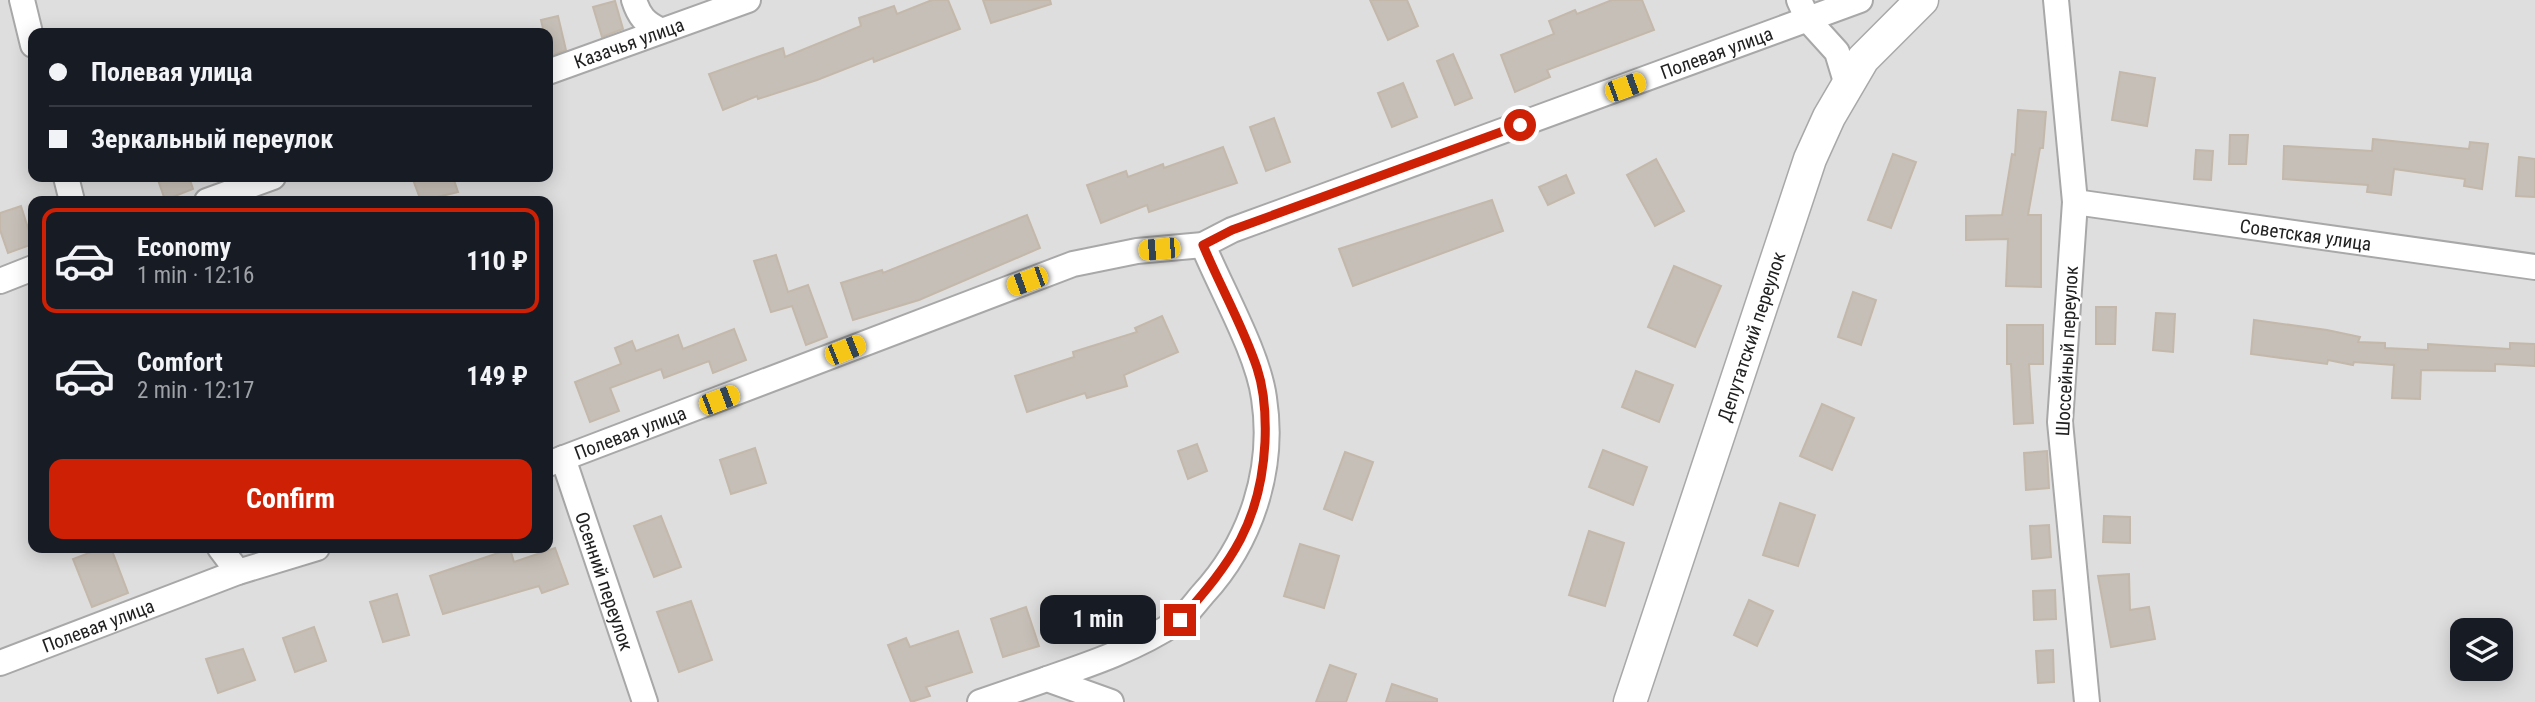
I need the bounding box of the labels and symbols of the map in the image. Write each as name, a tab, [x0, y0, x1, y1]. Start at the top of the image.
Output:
street label: Казачья улица	[571, 13, 687, 73]
street label: Полевая улица	[1657, 21, 1776, 84]
car	[1602, 70, 1649, 104]
route start	[1504, 109, 1536, 141]
street label: Советская улица	[2238, 214, 2373, 255]
car	[1138, 237, 1181, 261]
street label: Депутатский переулок	[1712, 249, 1790, 424]
car	[1004, 264, 1051, 298]
street label: Шоссейный переулок	[2051, 265, 2083, 437]
car	[822, 332, 869, 368]
car	[696, 383, 743, 417]
street label: Полевая улица	[571, 401, 689, 464]
street label: Осенний переулок	[570, 509, 638, 654]
street label: Полевая улица	[39, 594, 157, 657]
callout: 1 min	[1040, 596, 1156, 644]
route end	[1164, 604, 1196, 636]

